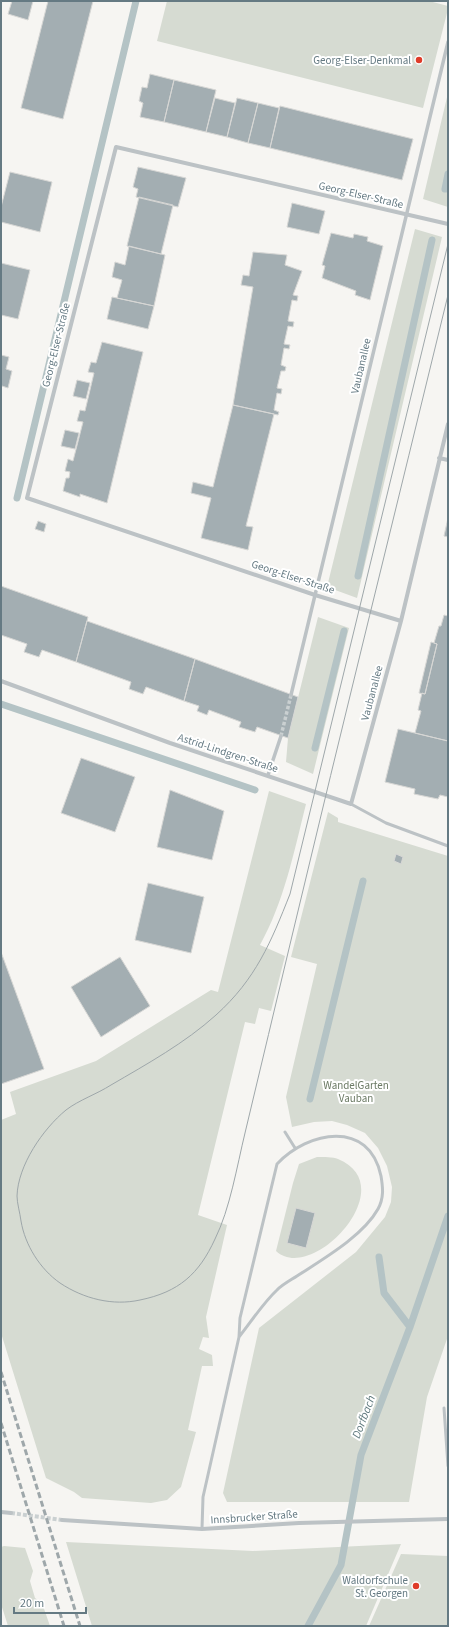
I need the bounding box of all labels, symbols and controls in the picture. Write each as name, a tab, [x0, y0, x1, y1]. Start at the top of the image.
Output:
place label: Georg-Elser-Denkmal	[313, 53, 411, 68]
marker: Georg-Elser-Denkmal	[414, 55, 424, 65]
street label: Georg-Elser-Straße	[317, 178, 405, 212]
street label: Georg-Elser-Straße	[38, 301, 74, 389]
street label: Vaubanallee	[347, 336, 375, 395]
street label: Georg-Elser-Straße	[250, 556, 337, 598]
street label: Vaubanallee	[357, 663, 387, 722]
street label: Astrid-Lindgren-Straße	[176, 730, 281, 776]
park label: WandelGarten Vauban	[323, 1078, 389, 1106]
water label: Dorfbach	[348, 1393, 380, 1441]
street label: Innsbrucker Straße	[210, 1506, 299, 1528]
place label: Waldorfschule St. Georgen	[342, 1573, 409, 1601]
marker: Waldorfschule St. Georgen	[411, 1581, 421, 1591]
scale bar	[14, 1589, 86, 1615]
text: 20 m	[20, 1595, 44, 1612]

